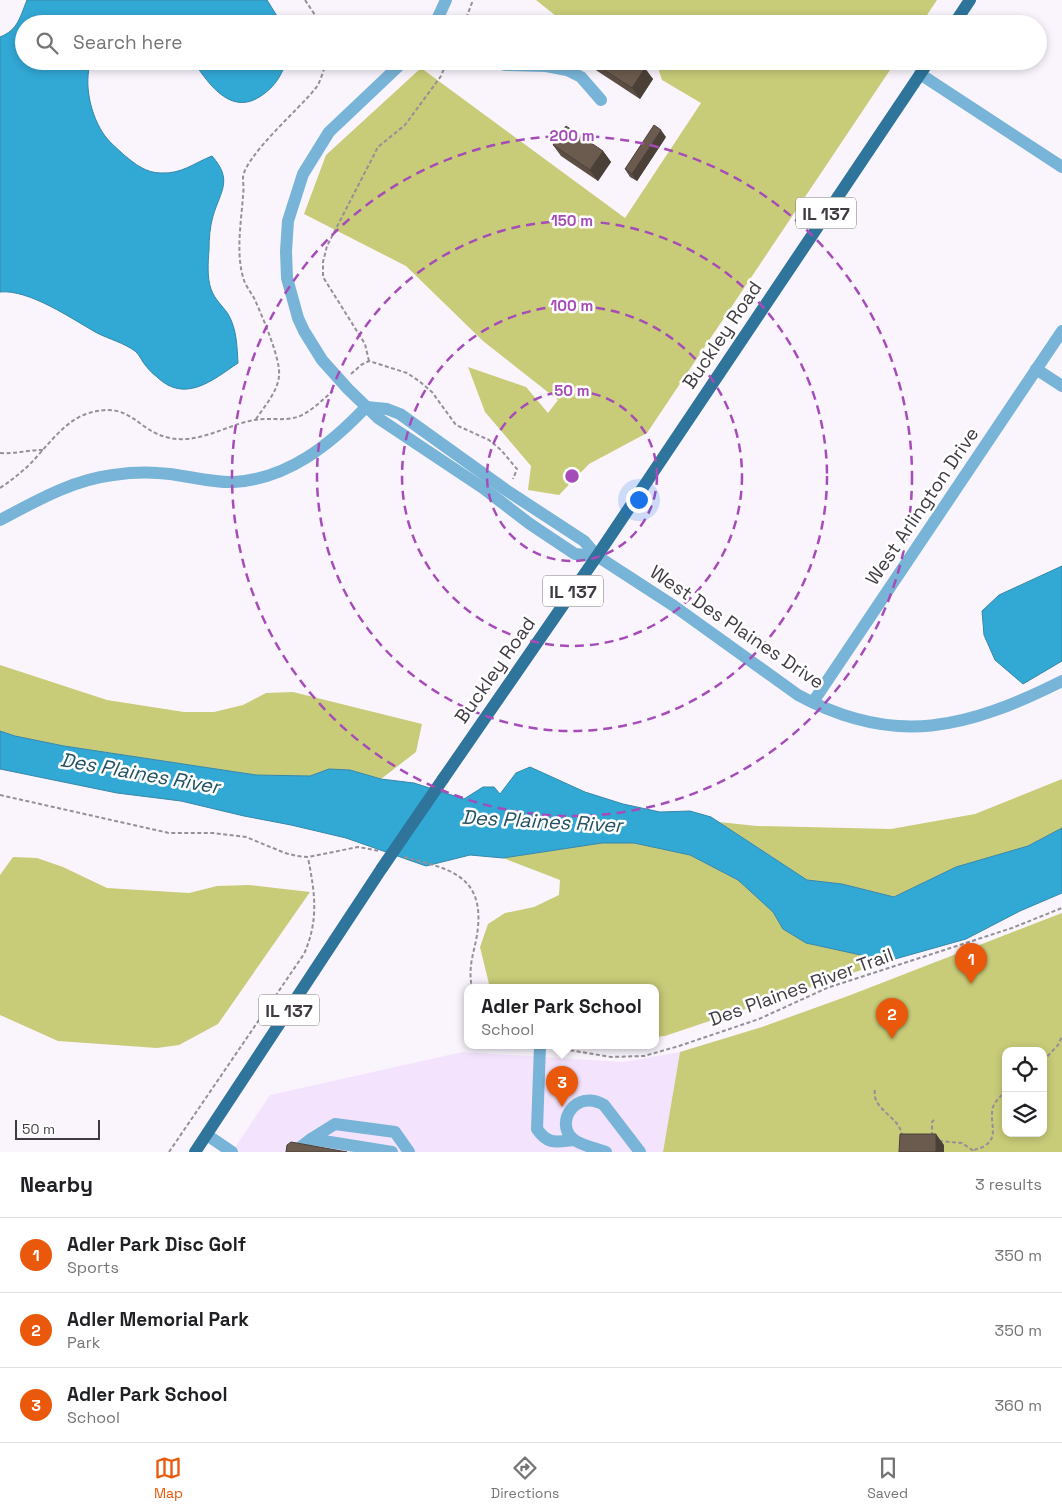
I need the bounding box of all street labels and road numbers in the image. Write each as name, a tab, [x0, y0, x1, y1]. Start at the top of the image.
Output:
road number: IL 137	[796, 198, 856, 228]
street label: Buckley Road	[677, 276, 767, 394]
street label: West Arlington Drive	[860, 422, 984, 590]
street label: West Des Plaines Drive	[645, 559, 829, 695]
road number: IL 137	[543, 576, 603, 606]
street label: Buckley Road	[449, 612, 541, 728]
street label: Des Plaines River Trail	[705, 942, 897, 1032]
road number: IL 137	[259, 994, 319, 1026]

